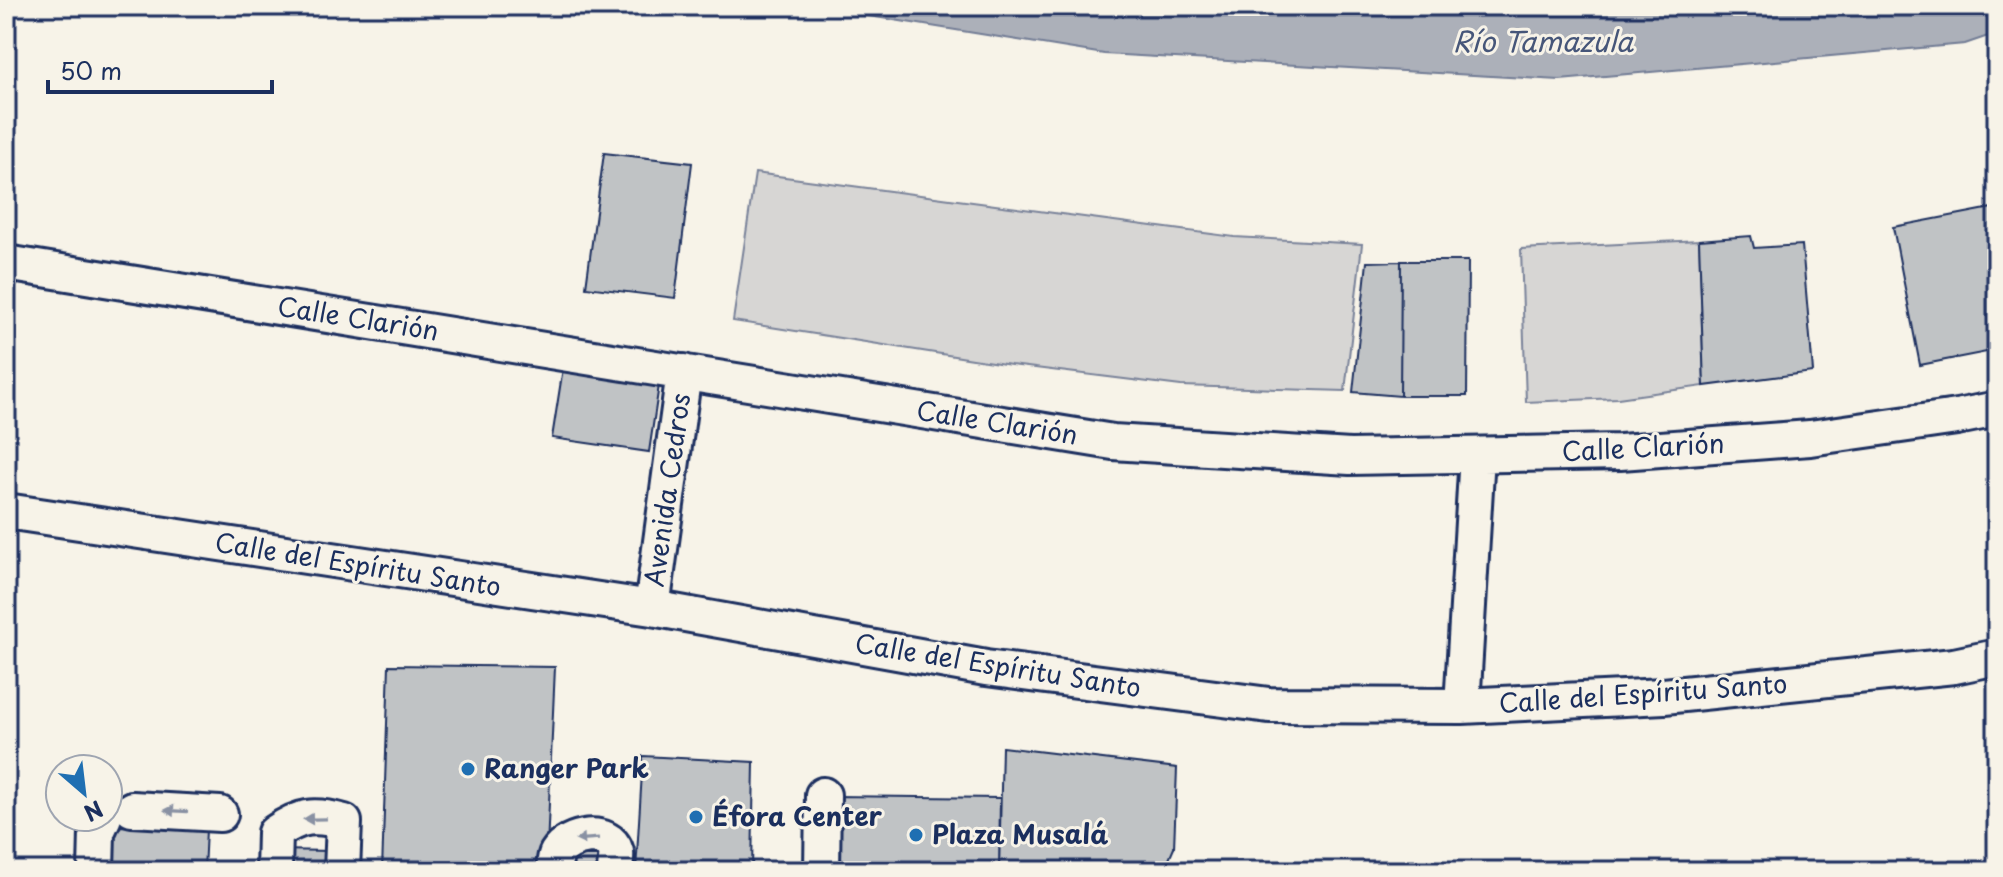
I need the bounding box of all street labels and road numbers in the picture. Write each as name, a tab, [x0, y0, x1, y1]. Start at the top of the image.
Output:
street label: Calle Clarión	[275, 286, 442, 350]
street label: Calle Clarión	[914, 390, 1081, 454]
street label: Avenida Cedros	[634, 391, 699, 589]
street label: Calle Clarión	[1561, 423, 1725, 470]
street label: Calle del Espíritu Santo	[212, 522, 504, 605]
street label: Calle del Espíritu Santo	[852, 623, 1144, 706]
street label: Calle del Espíritu Santo	[1497, 663, 1788, 722]

